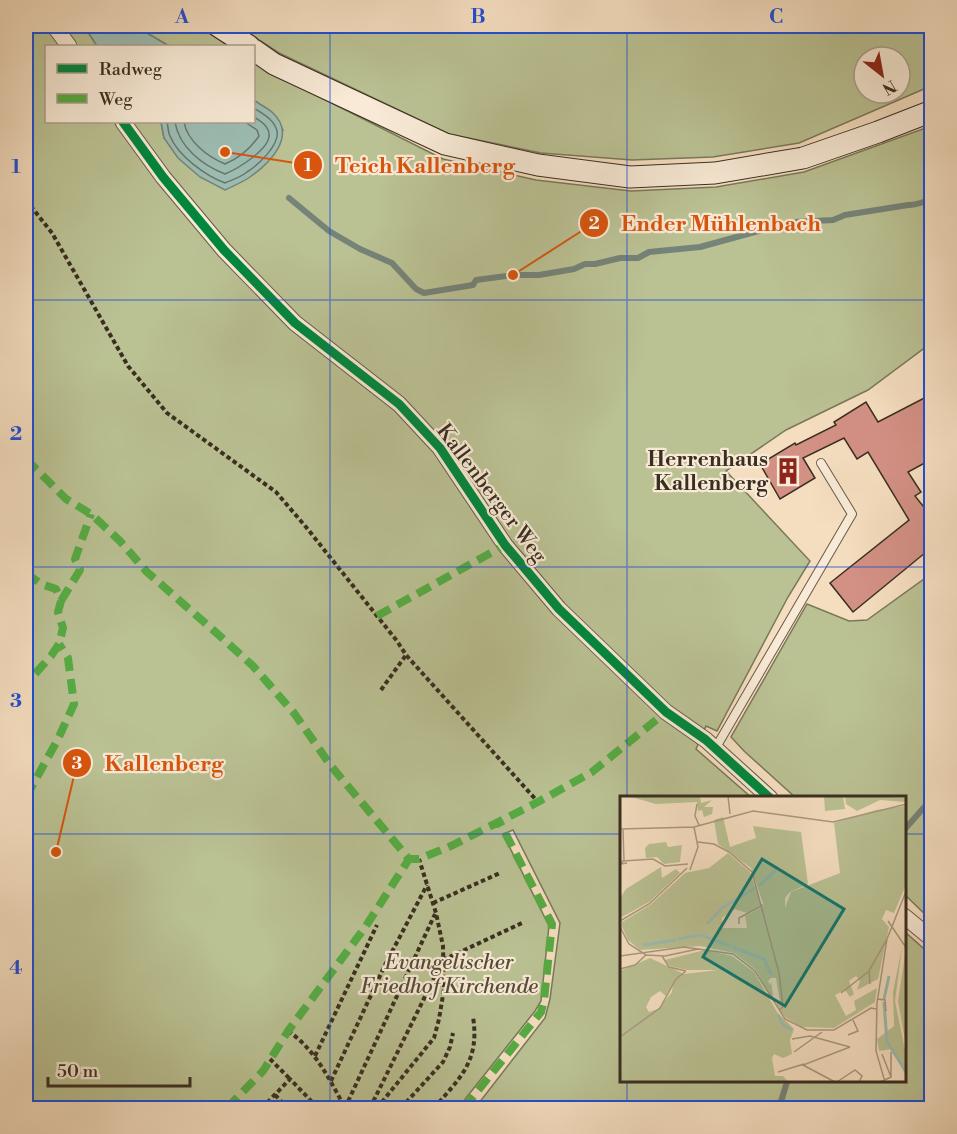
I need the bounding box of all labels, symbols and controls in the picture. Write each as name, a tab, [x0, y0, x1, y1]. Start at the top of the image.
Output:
text: A	[174, 5, 190, 30]
text: B	[470, 5, 486, 30]
text: C	[769, 5, 783, 30]
legend	[45, 45, 255, 123]
north arrow	[852, 45, 912, 105]
text: Radweg	[99, 58, 163, 81]
text: N	[878, 75, 900, 99]
text: Weg	[98, 88, 133, 111]
callout: Teich Kallenberg	[293, 145, 527, 185]
text: Teich Kallenberg	[335, 153, 516, 180]
text: 1	[304, 154, 313, 177]
text: 1	[11, 155, 21, 180]
callout: Ender Mühlenbach	[579, 203, 833, 243]
text: Ender Mühlenbach	[621, 211, 821, 238]
text: 2	[588, 212, 600, 235]
street label: Kallenberger Weg	[430, 419, 552, 568]
text: 2	[10, 422, 22, 447]
place label: Herrenhaus Kallenberg	[648, 447, 769, 497]
building icon: Herrenhaus Kallenberg	[773, 456, 803, 486]
text: 3	[10, 689, 22, 714]
callout: Kallenberg	[62, 743, 236, 783]
text: Kallenberg	[104, 751, 224, 778]
text: 3	[72, 752, 83, 775]
inset map	[620, 796, 906, 1083]
park label: Evangelischer Friedhof Kirchende	[360, 950, 538, 1000]
text: 4	[9, 956, 23, 981]
scale bar	[48, 1050, 190, 1088]
text: 50 m	[57, 1060, 99, 1083]

